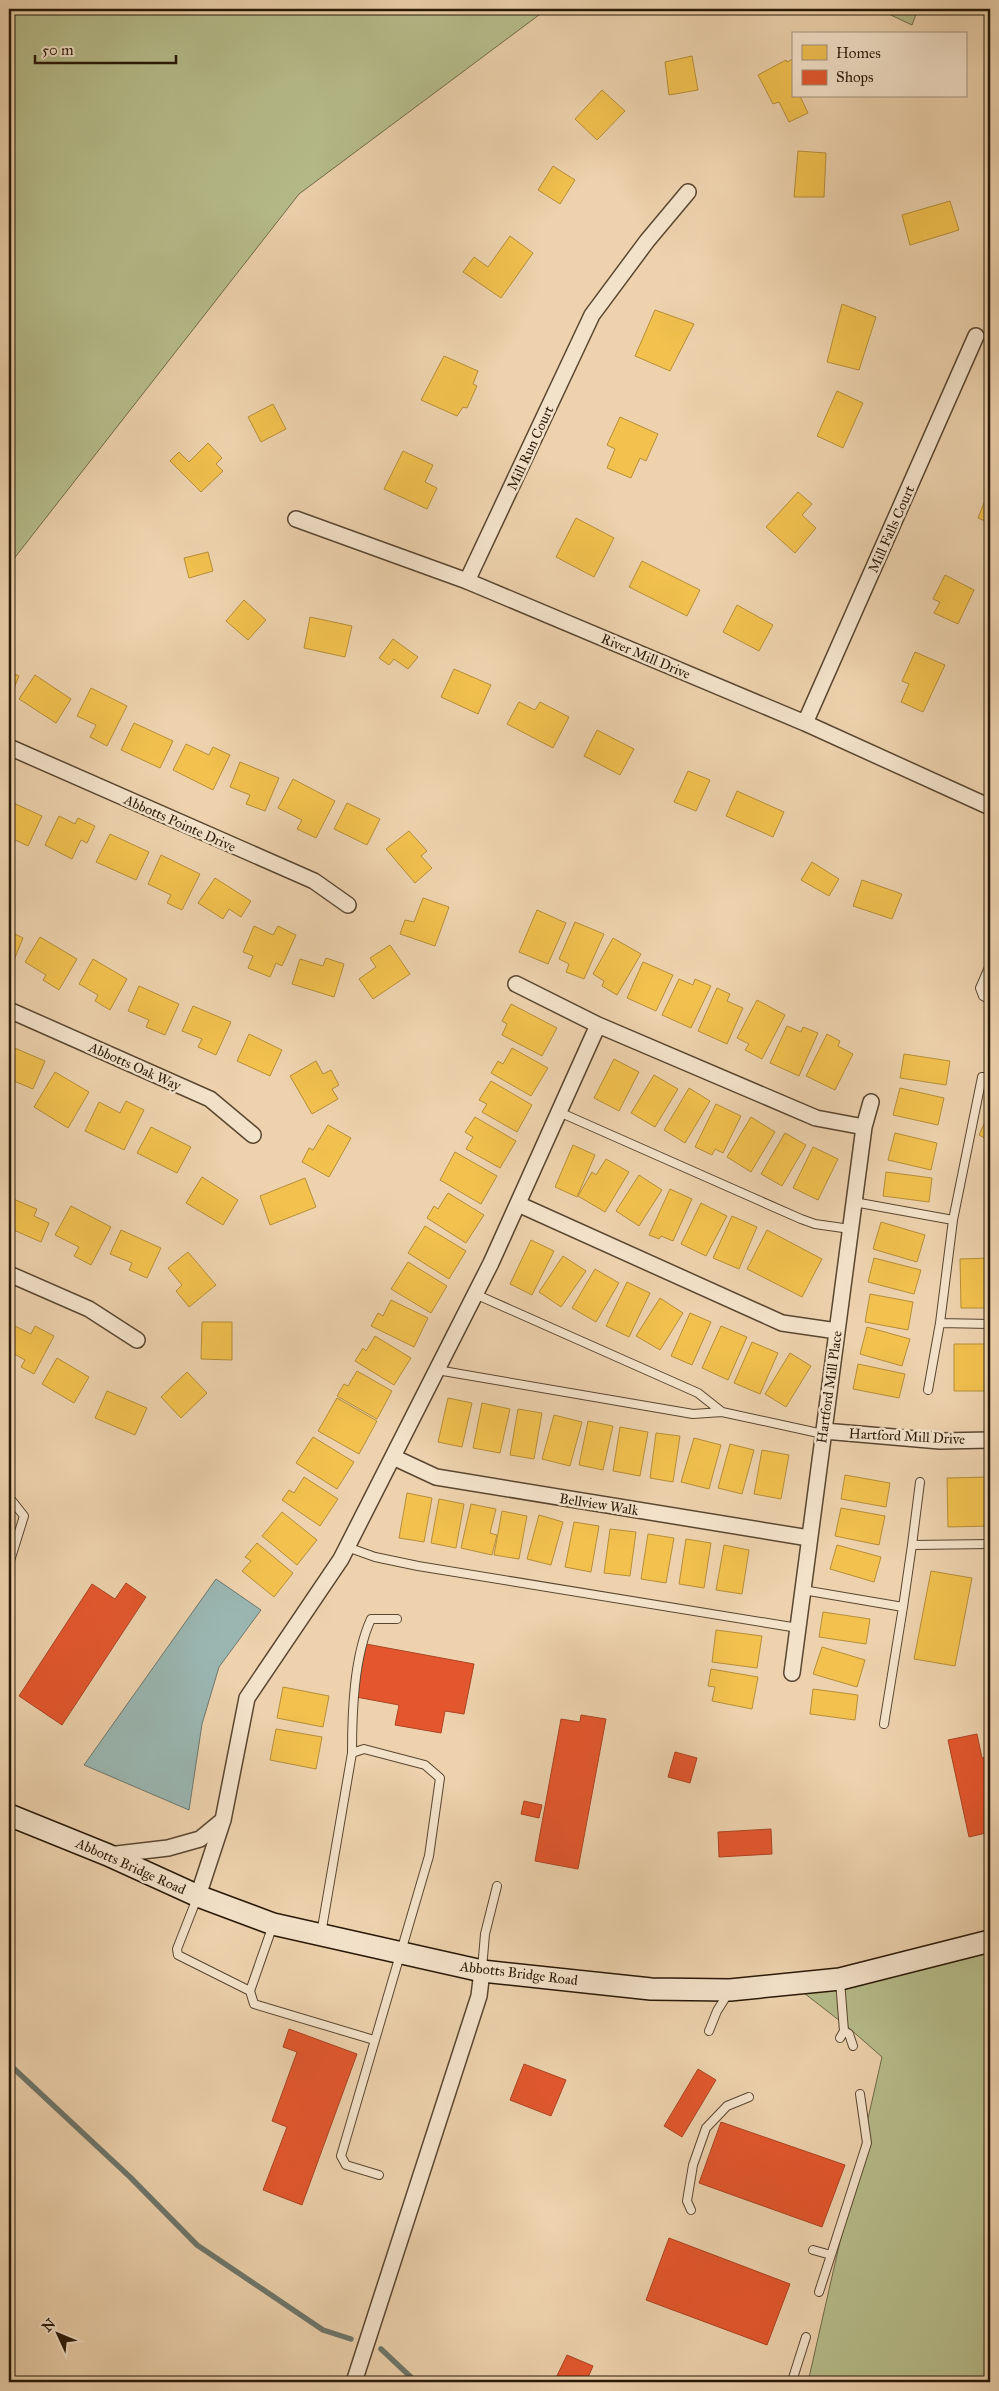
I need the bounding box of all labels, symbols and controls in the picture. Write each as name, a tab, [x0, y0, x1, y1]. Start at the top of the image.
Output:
scale bar	[35, 32, 176, 64]
legend	[792, 32, 966, 98]
text: 50 m	[42, 41, 74, 59]
text: Homes	[836, 44, 881, 62]
text: Shops	[836, 68, 874, 86]
street label: Mill Run Court	[504, 403, 557, 493]
street label: Mill Falls Court	[865, 483, 918, 575]
street label: River Mill Drive	[599, 630, 693, 683]
street label: Abbotts Pointe Drive	[120, 791, 238, 856]
street label: Abbotts Oak Way	[85, 1038, 184, 1095]
street label: Hartford Mill Place	[813, 1330, 846, 1444]
street label: Hartford Mill Drive	[848, 1425, 966, 1448]
street label: Bellview Walk	[558, 1490, 640, 1519]
street label: Abbotts Bridge Road	[72, 1834, 188, 1898]
street label: Abbotts Bridge Road	[458, 1958, 579, 1989]
north arrow	[32, 2308, 82, 2358]
text: N	[39, 2315, 59, 2335]

